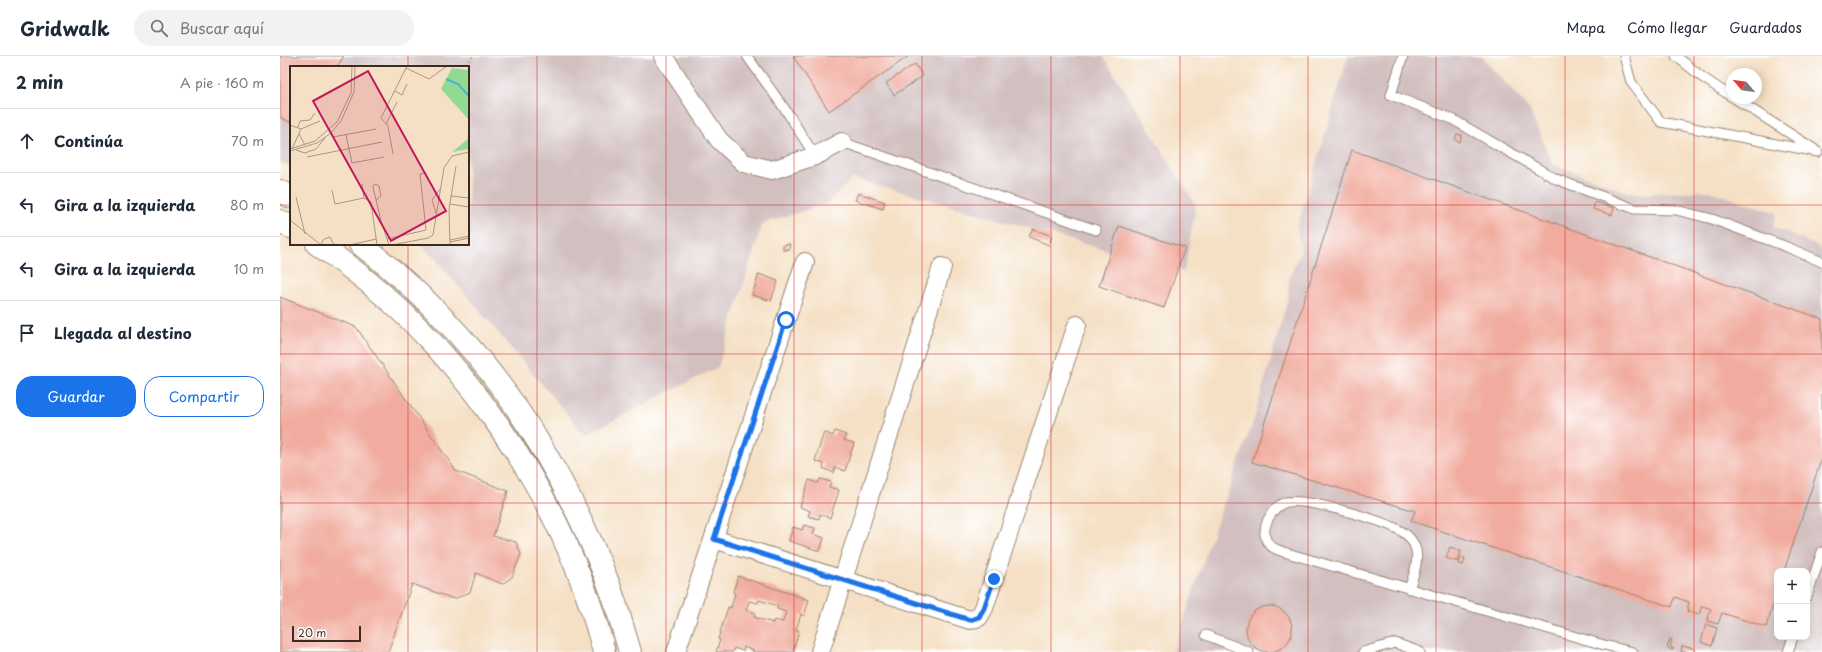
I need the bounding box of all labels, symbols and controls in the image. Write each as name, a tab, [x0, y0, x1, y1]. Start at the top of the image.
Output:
search box	[134, 10, 414, 46]
text: Gridwalk	[20, 14, 110, 42]
text: Buscar aquí	[180, 16, 264, 39]
icon: search	[148, 17, 170, 39]
text: Mapa	[1567, 17, 1605, 38]
text: Cómo llegar	[1627, 17, 1707, 38]
text: Guardados	[1729, 17, 1802, 38]
inset map	[290, 66, 469, 245]
north arrow	[1726, 68, 1762, 104]
text: 2 min	[16, 69, 63, 95]
text: A pie · 160 m	[180, 73, 264, 92]
text: Continúa	[54, 129, 123, 152]
icon: ahead	[16, 130, 38, 152]
text: 70 m	[231, 131, 264, 150]
text: Gira a la izquierda	[54, 193, 195, 216]
icon: left	[16, 194, 38, 216]
text: 80 m	[230, 195, 264, 214]
text: Gira a la izquierda	[54, 257, 195, 280]
icon: left	[16, 258, 38, 280]
text: 10 m	[234, 259, 264, 278]
route start	[777, 311, 795, 329]
text: Llegada al destino	[54, 321, 192, 344]
icon: arrive	[16, 322, 38, 344]
button: Guardar	[16, 376, 136, 417]
button: Compartir	[144, 376, 264, 417]
map controls	[1774, 568, 1810, 640]
button: +	[1774, 568, 1810, 604]
route end	[985, 570, 1003, 588]
button: −	[1774, 604, 1810, 640]
scale bar	[292, 624, 361, 643]
text: 20 m	[298, 624, 326, 641]

